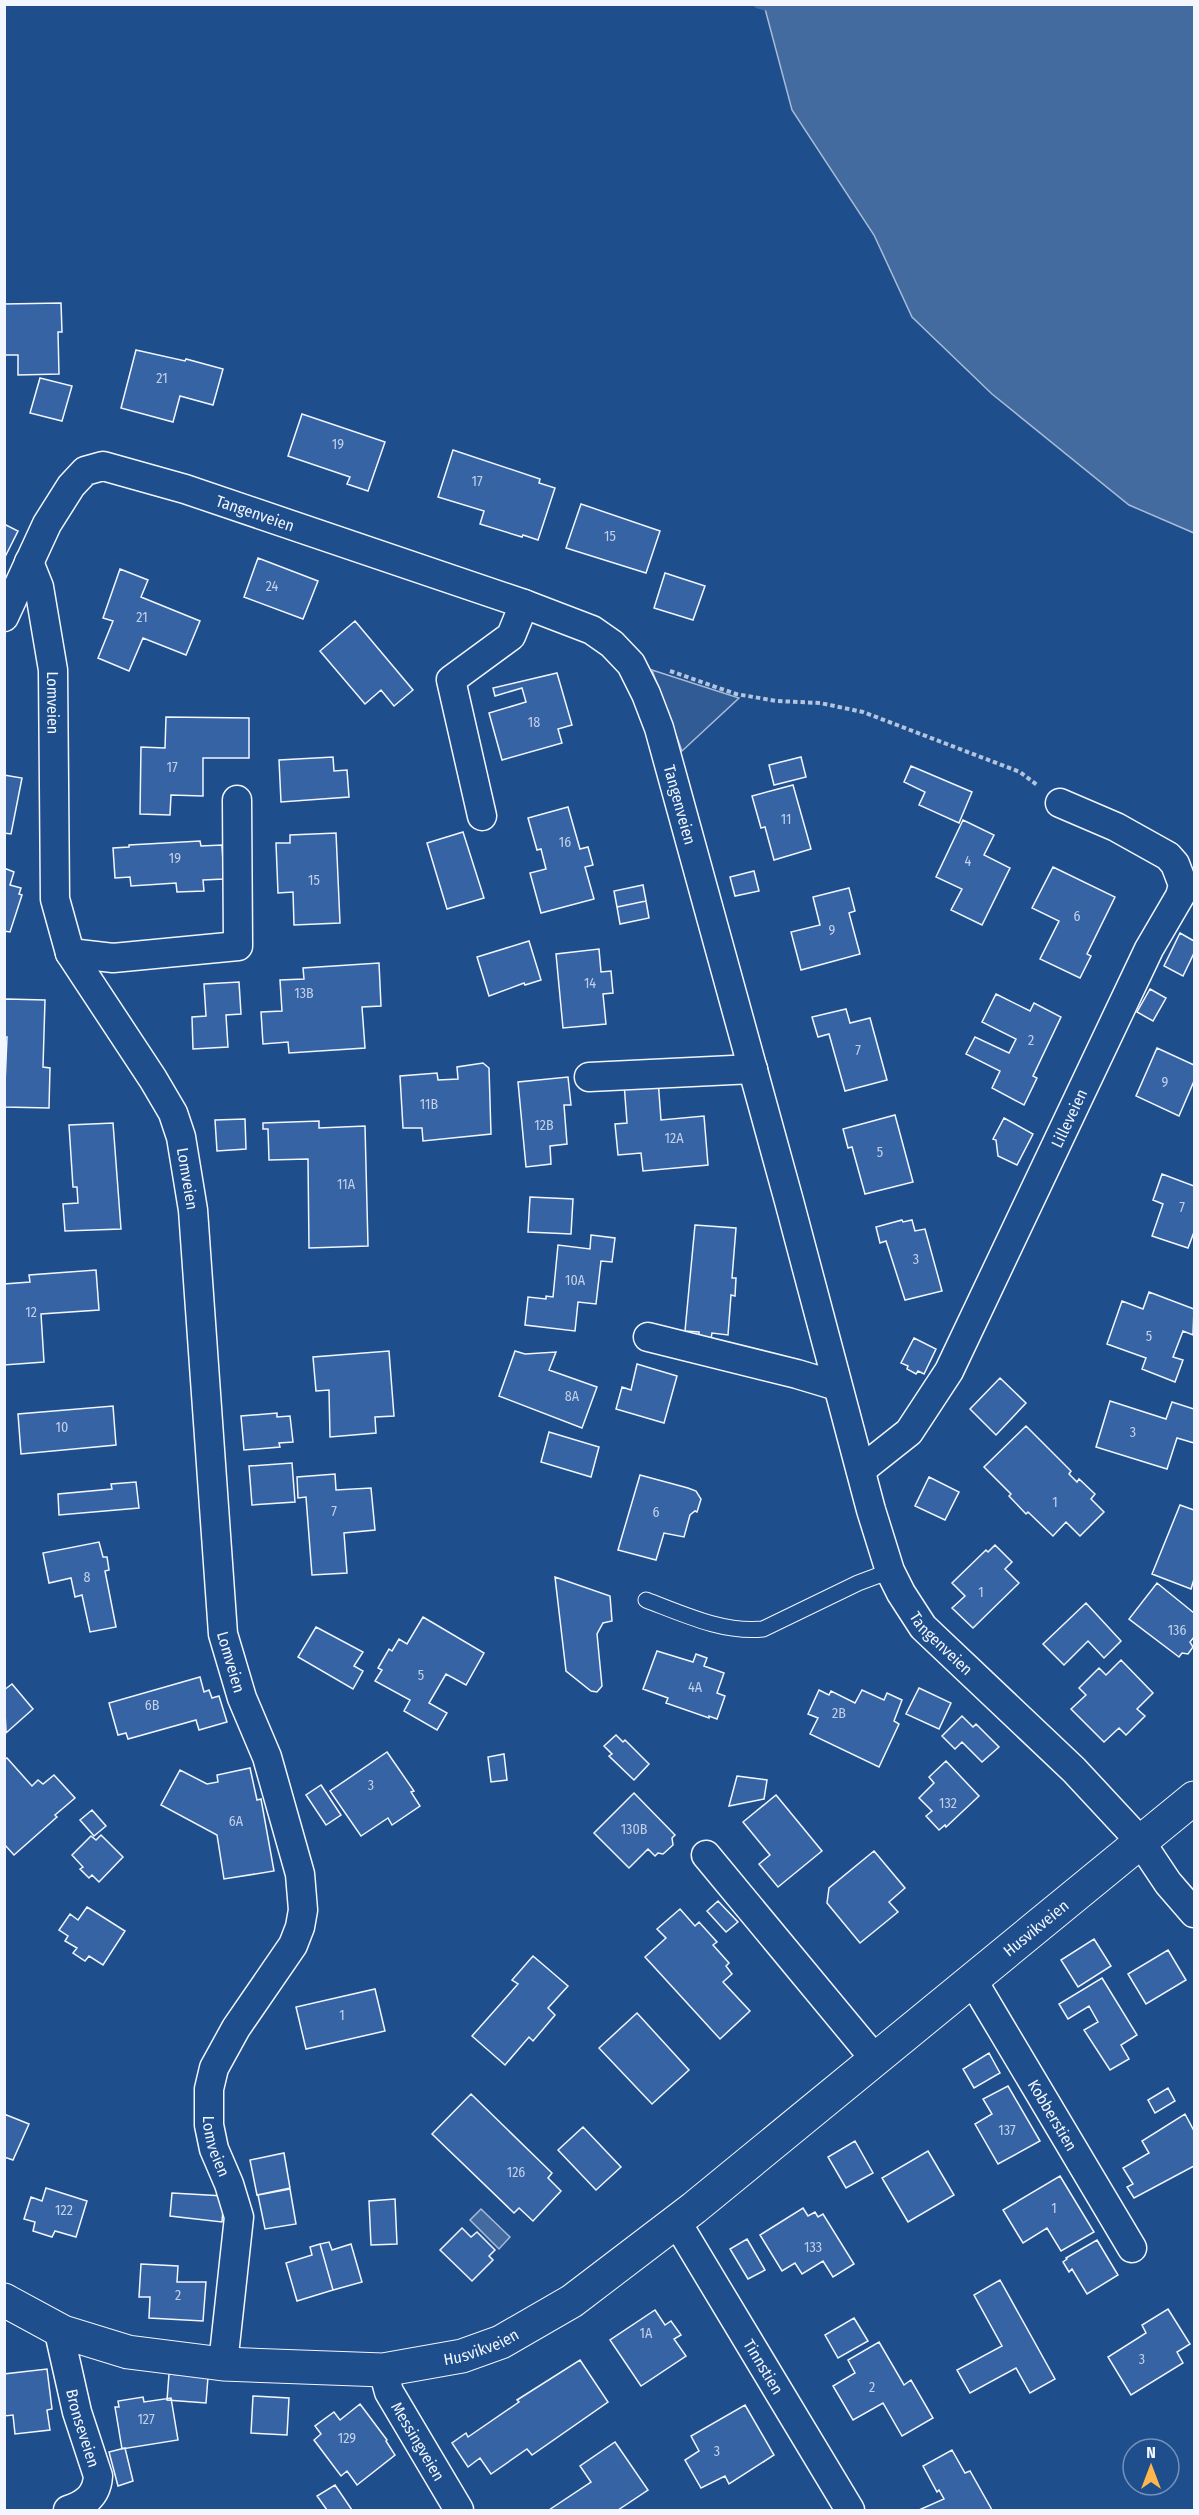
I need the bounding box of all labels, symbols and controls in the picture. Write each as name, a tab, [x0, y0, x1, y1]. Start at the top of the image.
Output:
house number: 21	[156, 370, 168, 387]
house number: 19	[332, 436, 344, 453]
house number: 17	[471, 473, 483, 490]
street label: Tangenveien	[213, 491, 297, 535]
house number: 15	[604, 528, 616, 545]
house number: 24	[266, 578, 279, 595]
house number: 21	[136, 609, 148, 626]
street label: Lomveien	[43, 671, 63, 734]
house number: 18	[528, 714, 540, 731]
house number: 17	[166, 759, 178, 776]
street label: Tangenveien	[660, 763, 700, 847]
house number: 11	[781, 811, 791, 828]
house number: 16	[559, 834, 571, 851]
house number: 19	[169, 850, 181, 867]
house number: 4	[965, 853, 972, 870]
house number: 15	[308, 872, 320, 889]
house number: 6	[1074, 908, 1081, 925]
house number: 9	[829, 922, 836, 939]
house number: 14	[584, 975, 596, 992]
house number: 13B	[294, 985, 314, 1002]
house number: 2	[1028, 1032, 1034, 1049]
house number: 7	[855, 1042, 861, 1059]
house number: 9	[1162, 1074, 1169, 1091]
street label: Lilleveien	[1047, 1086, 1091, 1151]
house number: 11B	[420, 1096, 439, 1113]
house number: 12B	[534, 1117, 554, 1134]
house number: 12A	[665, 1130, 684, 1147]
house number: 5	[877, 1144, 883, 1161]
street label: Lomveien	[173, 1146, 202, 1211]
house number: 11A	[337, 1176, 356, 1193]
house number: 7	[1179, 1199, 1185, 1216]
house number: 3	[913, 1251, 919, 1268]
house number: 10A	[565, 1272, 586, 1289]
house number: 12	[25, 1304, 37, 1321]
house number: 5	[1146, 1328, 1152, 1345]
house number: 8A	[565, 1388, 580, 1405]
house number: 10	[56, 1419, 68, 1436]
house number: 3	[1130, 1424, 1136, 1441]
house number: 1	[1052, 1494, 1058, 1511]
house number: 7	[331, 1503, 337, 1520]
house number: 6	[653, 1504, 660, 1521]
house number: 8	[84, 1569, 91, 1586]
house number: 1	[978, 1584, 984, 1601]
street label: Tangenveien	[906, 1608, 977, 1679]
house number: 136	[1168, 1622, 1186, 1639]
street label: Lomveien	[213, 1629, 249, 1695]
house number: 5	[418, 1667, 424, 1684]
house number: 4A	[688, 1679, 703, 1696]
house number: 6B	[145, 1697, 160, 1714]
house number: 2B	[832, 1705, 846, 1722]
house number: 3	[368, 1777, 374, 1794]
house number: 132	[939, 1795, 957, 1812]
house number: 6A	[229, 1813, 244, 1830]
house number: 130B	[621, 1821, 648, 1838]
street label: Husvikveien	[1000, 1896, 1073, 1960]
house number: 1	[339, 2007, 345, 2024]
street label: Kobberstien	[1024, 2076, 1081, 2154]
street label: Lomveien	[199, 2116, 234, 2180]
house number: 137	[998, 2122, 1016, 2139]
house number: 126	[507, 2164, 525, 2181]
house number: 1	[1051, 2200, 1057, 2217]
house number: 122	[55, 2202, 73, 2219]
house number: 133	[804, 2239, 822, 2256]
house number: 2	[175, 2287, 181, 2304]
street label: Husvikveien	[442, 2325, 522, 2369]
house number: 1A	[640, 2325, 653, 2342]
street label: Tinnstien	[739, 2336, 787, 2398]
house number: 3	[1139, 2351, 1145, 2368]
house number: 2	[869, 2379, 875, 2396]
street label: Bronseveien	[62, 2387, 103, 2470]
street label: Messingveien	[387, 2399, 448, 2484]
house number: 127	[137, 2411, 155, 2428]
house number: 129	[338, 2430, 356, 2447]
north arrow	[1121, 2437, 1181, 2497]
house number: 3	[714, 2443, 720, 2460]
text: N	[1146, 2443, 1156, 2462]

